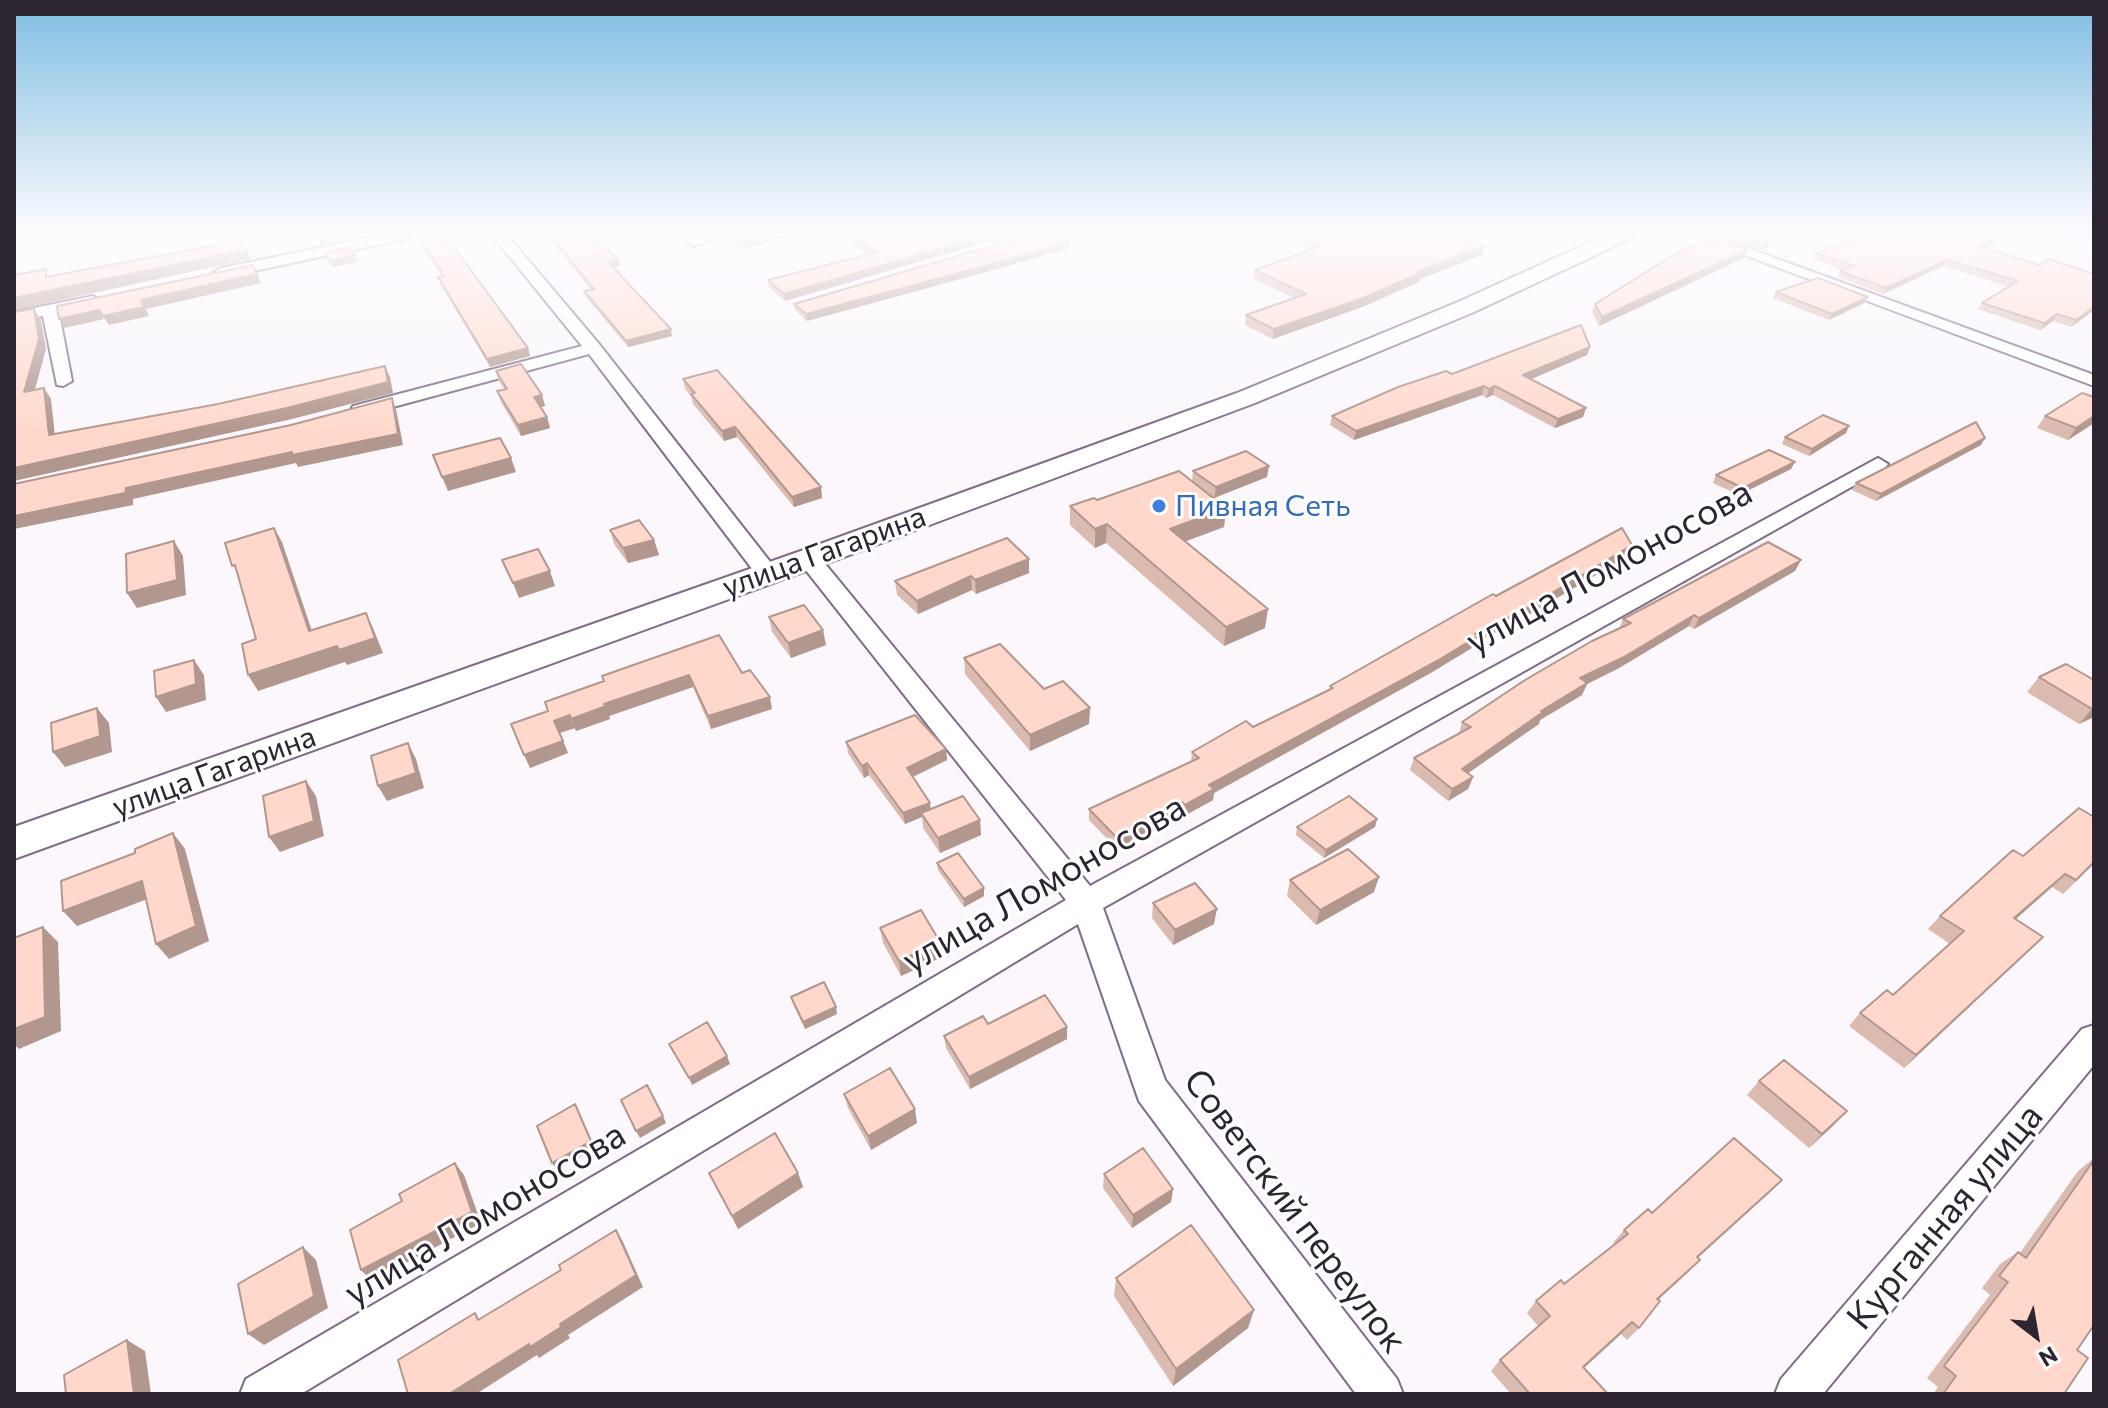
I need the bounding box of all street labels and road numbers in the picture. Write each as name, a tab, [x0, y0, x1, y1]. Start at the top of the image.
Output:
street label: улица Ломоносова	[1459, 471, 1759, 663]
street label: улица Гагарина	[717, 499, 931, 605]
street label: улица Гагарина	[107, 719, 321, 825]
street label: улица Ломоносова	[895, 785, 1193, 983]
street label: Советский переулок	[1174, 1061, 1416, 1361]
street label: Курганная улица	[1838, 1095, 2052, 1339]
street label: улица Ломоносова	[337, 1113, 633, 1315]

